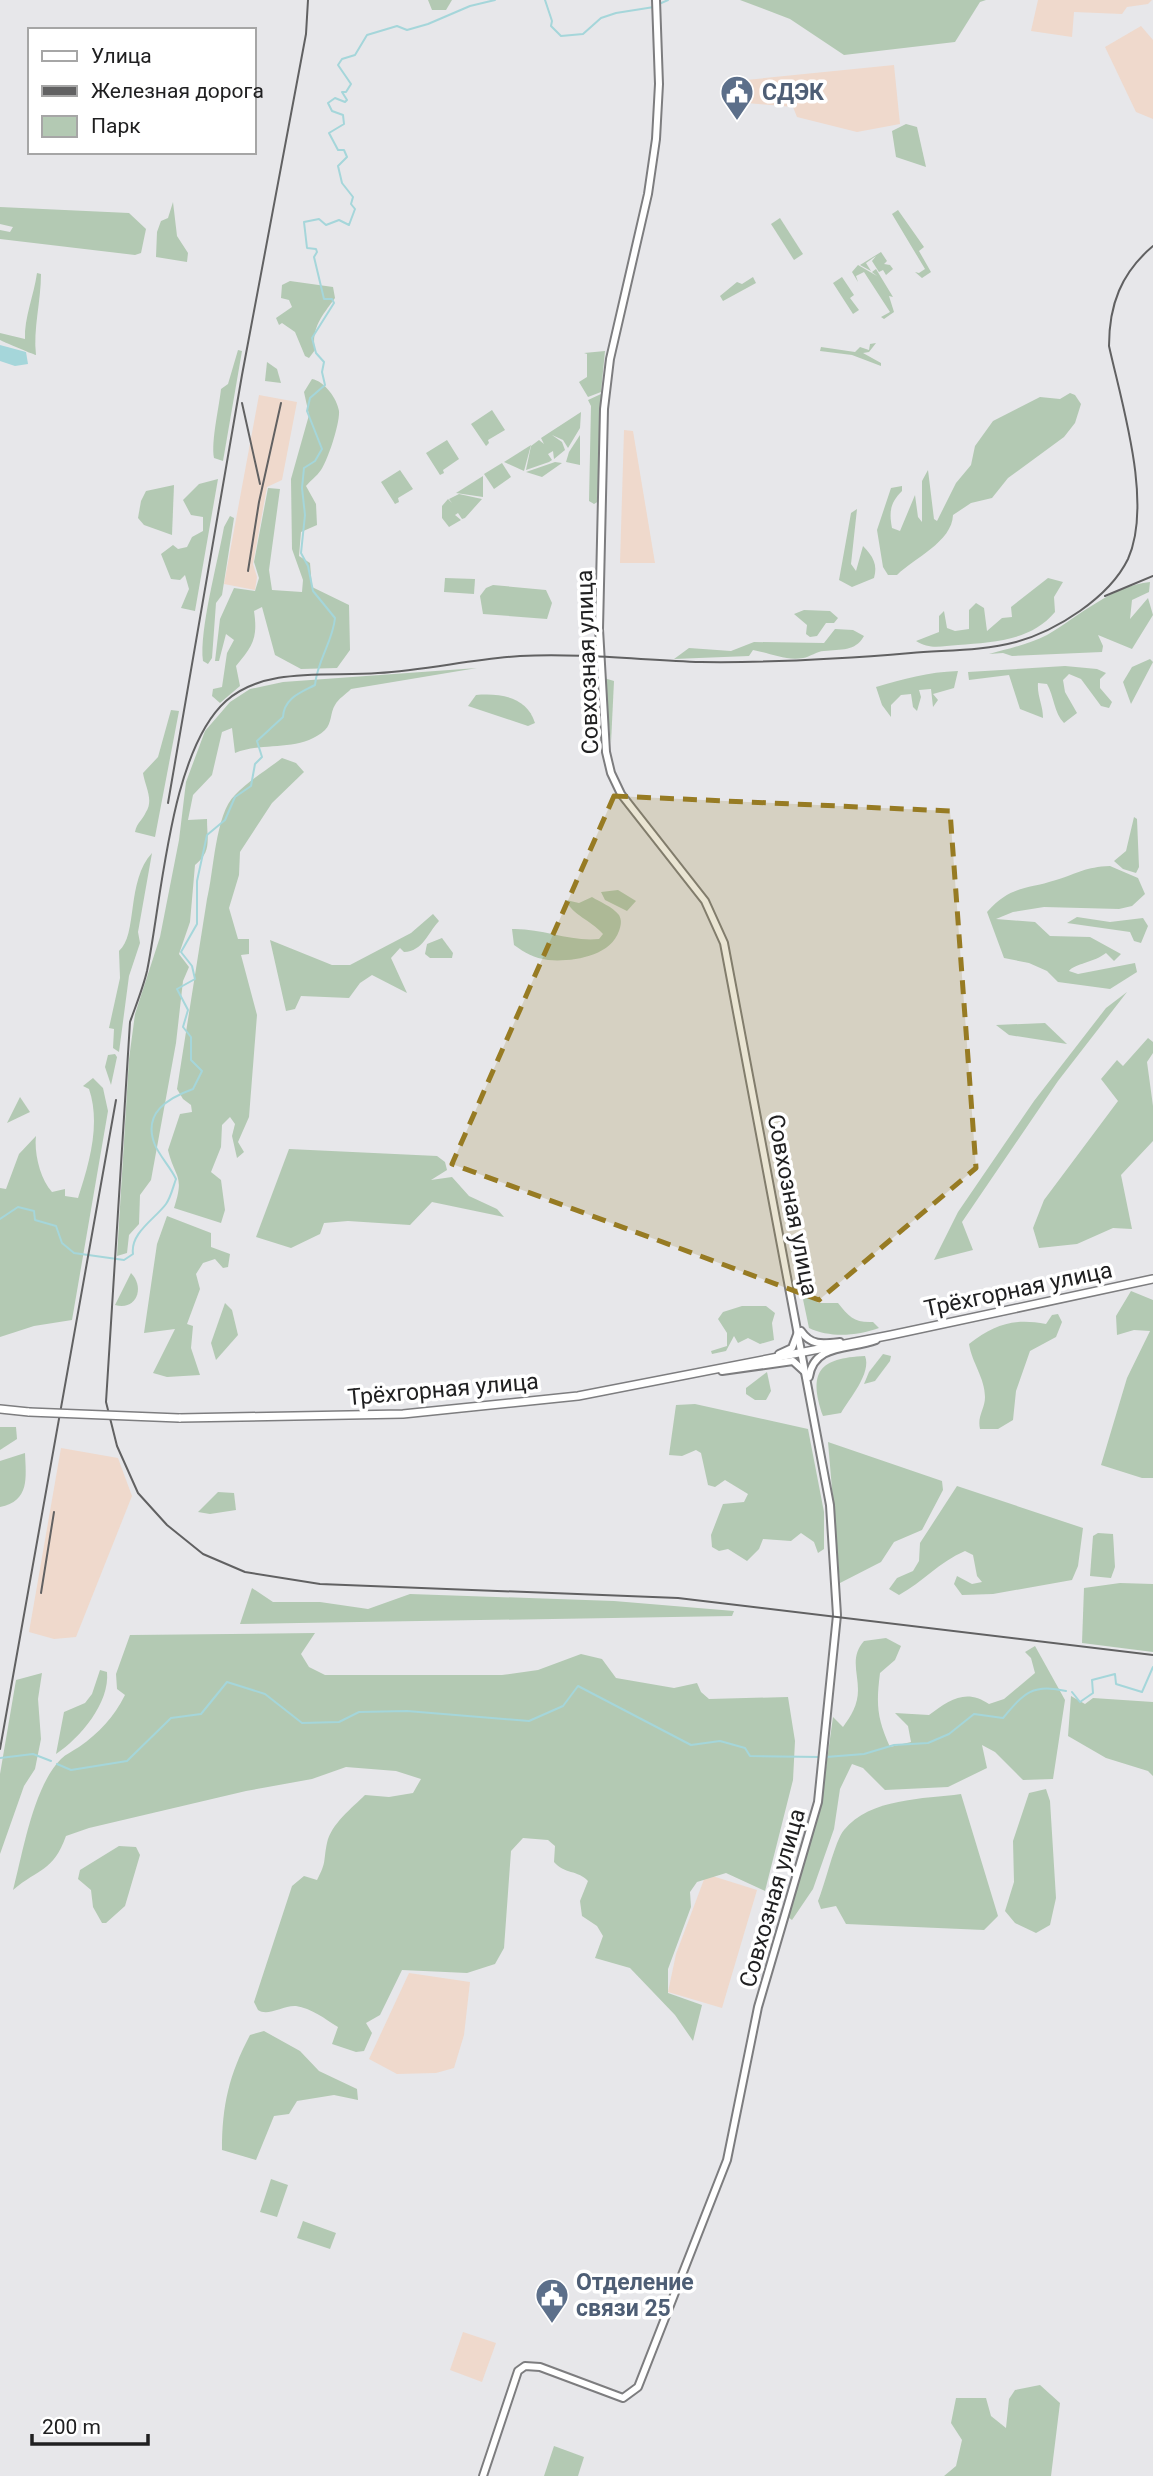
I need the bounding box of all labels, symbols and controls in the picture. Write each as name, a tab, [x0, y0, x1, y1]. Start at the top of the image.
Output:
legend	[28, 28, 256, 154]
text: Улица	[91, 44, 152, 68]
public building icon: СДЭК	[718, 73, 756, 122]
text: Железная дорога	[91, 79, 264, 103]
place label: СДЭК	[762, 79, 824, 106]
text: Парк	[91, 114, 141, 138]
street label: Совхозная улица	[571, 569, 604, 755]
street label: Совхозная улица	[762, 1112, 823, 1298]
street label: Трёхгорная улица	[922, 1256, 1115, 1323]
street label: Трёхгорная улица	[346, 1368, 540, 1411]
street label: Совхозная улица	[734, 1806, 811, 1991]
place label: Отделение связи 25	[576, 2269, 694, 2322]
public building icon: Отделение связи 25	[533, 2276, 571, 2325]
scale bar	[32, 2402, 147, 2446]
text: 200 m	[42, 2415, 101, 2439]

